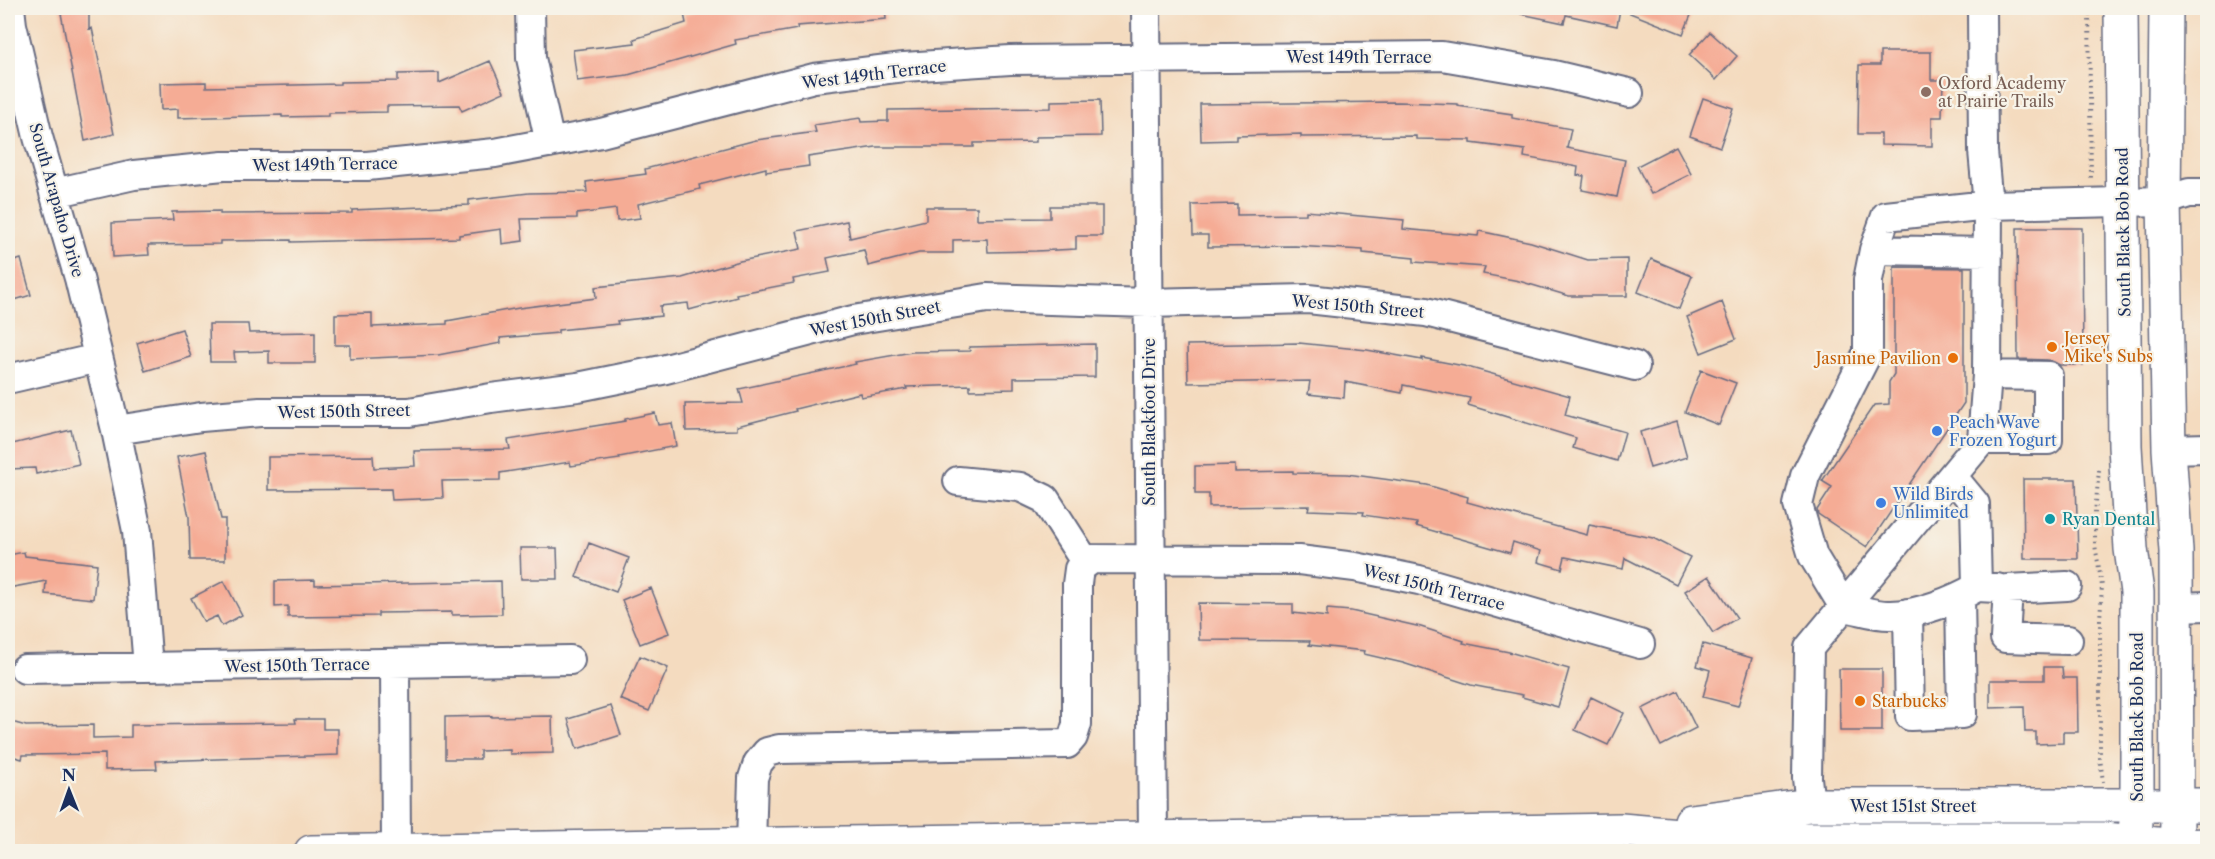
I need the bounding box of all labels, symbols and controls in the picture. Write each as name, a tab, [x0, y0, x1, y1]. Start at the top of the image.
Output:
street label: West 149th Terrace	[1285, 47, 1432, 67]
street label: West 149th Terrace	[800, 55, 947, 93]
place label: Oxford Academy at Prairie Trails	[1938, 73, 2067, 111]
marker: Oxford Academy at Prairie Trails	[1919, 85, 1933, 99]
street label: South Arapaho Drive	[25, 121, 89, 279]
street label: South Black Bob Road	[2112, 147, 2134, 317]
street label: West 149th Terrace	[251, 153, 398, 175]
street label: West 150th Street	[1290, 290, 1425, 322]
street label: West 150th Street	[807, 295, 942, 341]
place label: Jersey Mike's Subs	[2061, 328, 2153, 366]
street label: South Blackfoot Drive	[1139, 338, 1159, 506]
marker: Jersey Mike's Subs	[2045, 340, 2059, 354]
place label: Jasmine Pavilion	[1813, 348, 1941, 368]
marker: Jasmine Pavilion	[1946, 351, 1960, 365]
street label: West 150th Street	[276, 400, 411, 422]
place label: Peach Wave Frozen Yogurt	[1949, 412, 2057, 450]
marker: Peach Wave Frozen Yogurt	[1930, 424, 1944, 438]
place label: Wild Birds Unlimited	[1892, 484, 1973, 522]
marker: Wild Birds Unlimited	[1874, 496, 1888, 510]
place label: Ryan Dental	[2062, 509, 2155, 529]
marker: Ryan Dental	[2043, 512, 2057, 526]
street label: West 150th Terrace	[1360, 559, 1507, 614]
street label: South Black Bob Road	[2127, 632, 2147, 802]
street label: West 150th Terrace	[223, 654, 370, 676]
place label: Starbucks	[1872, 691, 1947, 711]
marker: Starbucks	[1853, 694, 1867, 708]
north arrow	[39, 760, 99, 820]
text: N	[62, 765, 76, 785]
street label: West 151st Street	[1849, 796, 1976, 816]

